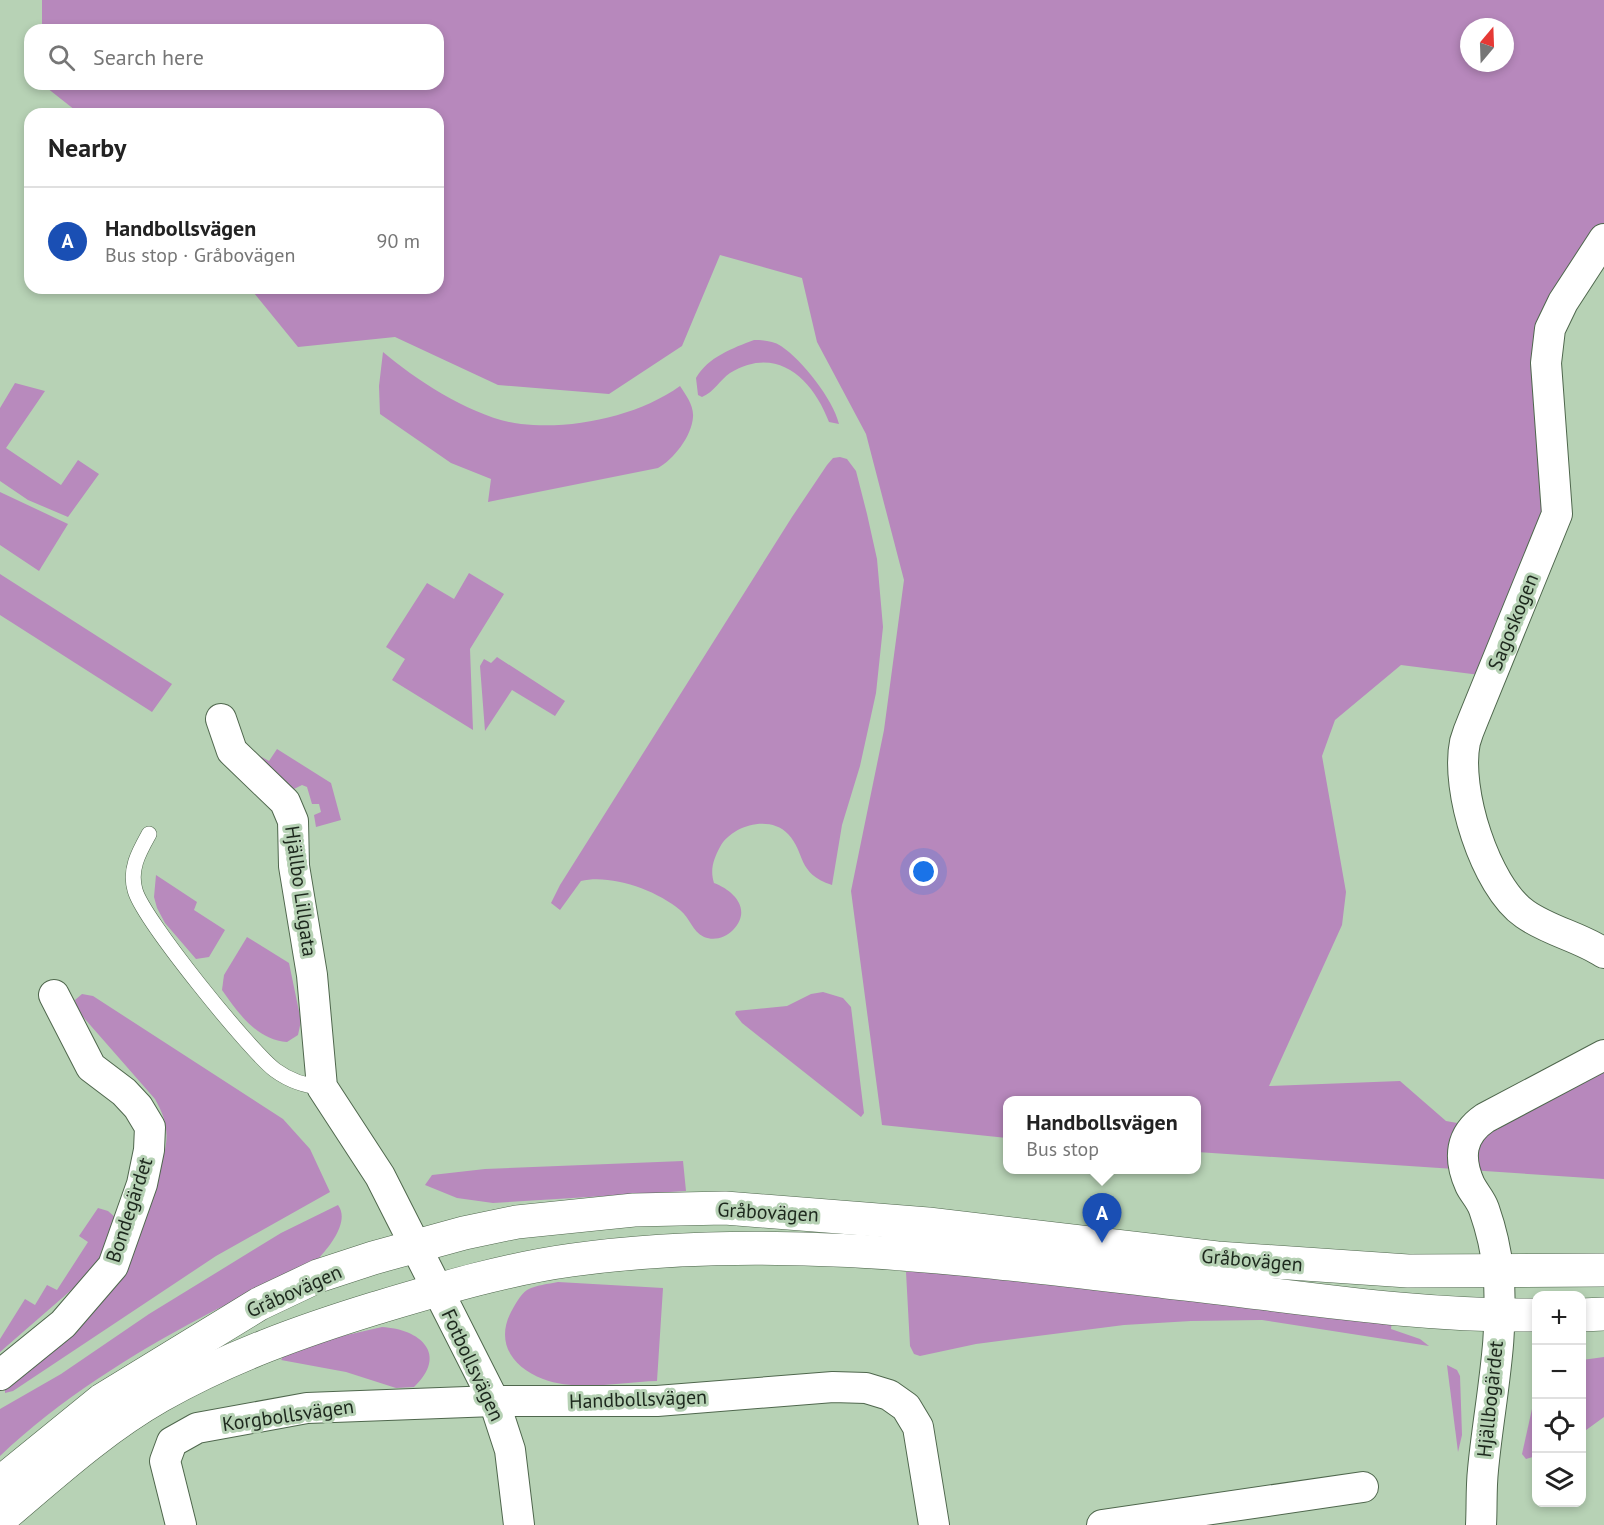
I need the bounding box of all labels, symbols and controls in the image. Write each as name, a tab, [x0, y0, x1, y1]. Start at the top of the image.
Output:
north arrow	[1460, 18, 1514, 72]
search box	[24, 24, 444, 90]
icon: search	[45, 41, 78, 74]
text: Search here	[93, 43, 204, 71]
text: Nearby	[48, 131, 126, 164]
text: Handbollsvägen	[105, 214, 256, 242]
text: A	[61, 228, 74, 254]
text: 90 m	[377, 228, 420, 254]
text: Bus stop · Gråbovägen	[105, 242, 295, 268]
street label: Sagoskogen	[1482, 570, 1544, 674]
street label: Hjällbo Lillgata	[279, 824, 323, 958]
your location	[909, 857, 938, 886]
popup	[1003, 1096, 1201, 1174]
text: Handbollsvägen	[1026, 1108, 1178, 1136]
text: Bus stop	[1026, 1136, 1099, 1162]
street label: Bondegärdet	[100, 1154, 158, 1266]
pin: A	[1082, 1194, 1122, 1243]
street label: Gråbovägen	[717, 1196, 819, 1228]
street label: Gråbovägen	[1200, 1243, 1304, 1277]
street label: Gråbovägen	[242, 1258, 346, 1324]
map controls	[1532, 1291, 1586, 1507]
button: +	[1532, 1291, 1586, 1345]
street label: Fotbollsvägen	[436, 1305, 510, 1425]
street label: Hjällbogärdet	[1471, 1339, 1509, 1459]
button: −	[1532, 1345, 1586, 1399]
street label: Handbollsvägen	[569, 1384, 707, 1414]
street label: Korgbollsvägen	[221, 1393, 355, 1437]
button: locate	[1532, 1399, 1586, 1453]
button: layers	[1532, 1453, 1586, 1507]

